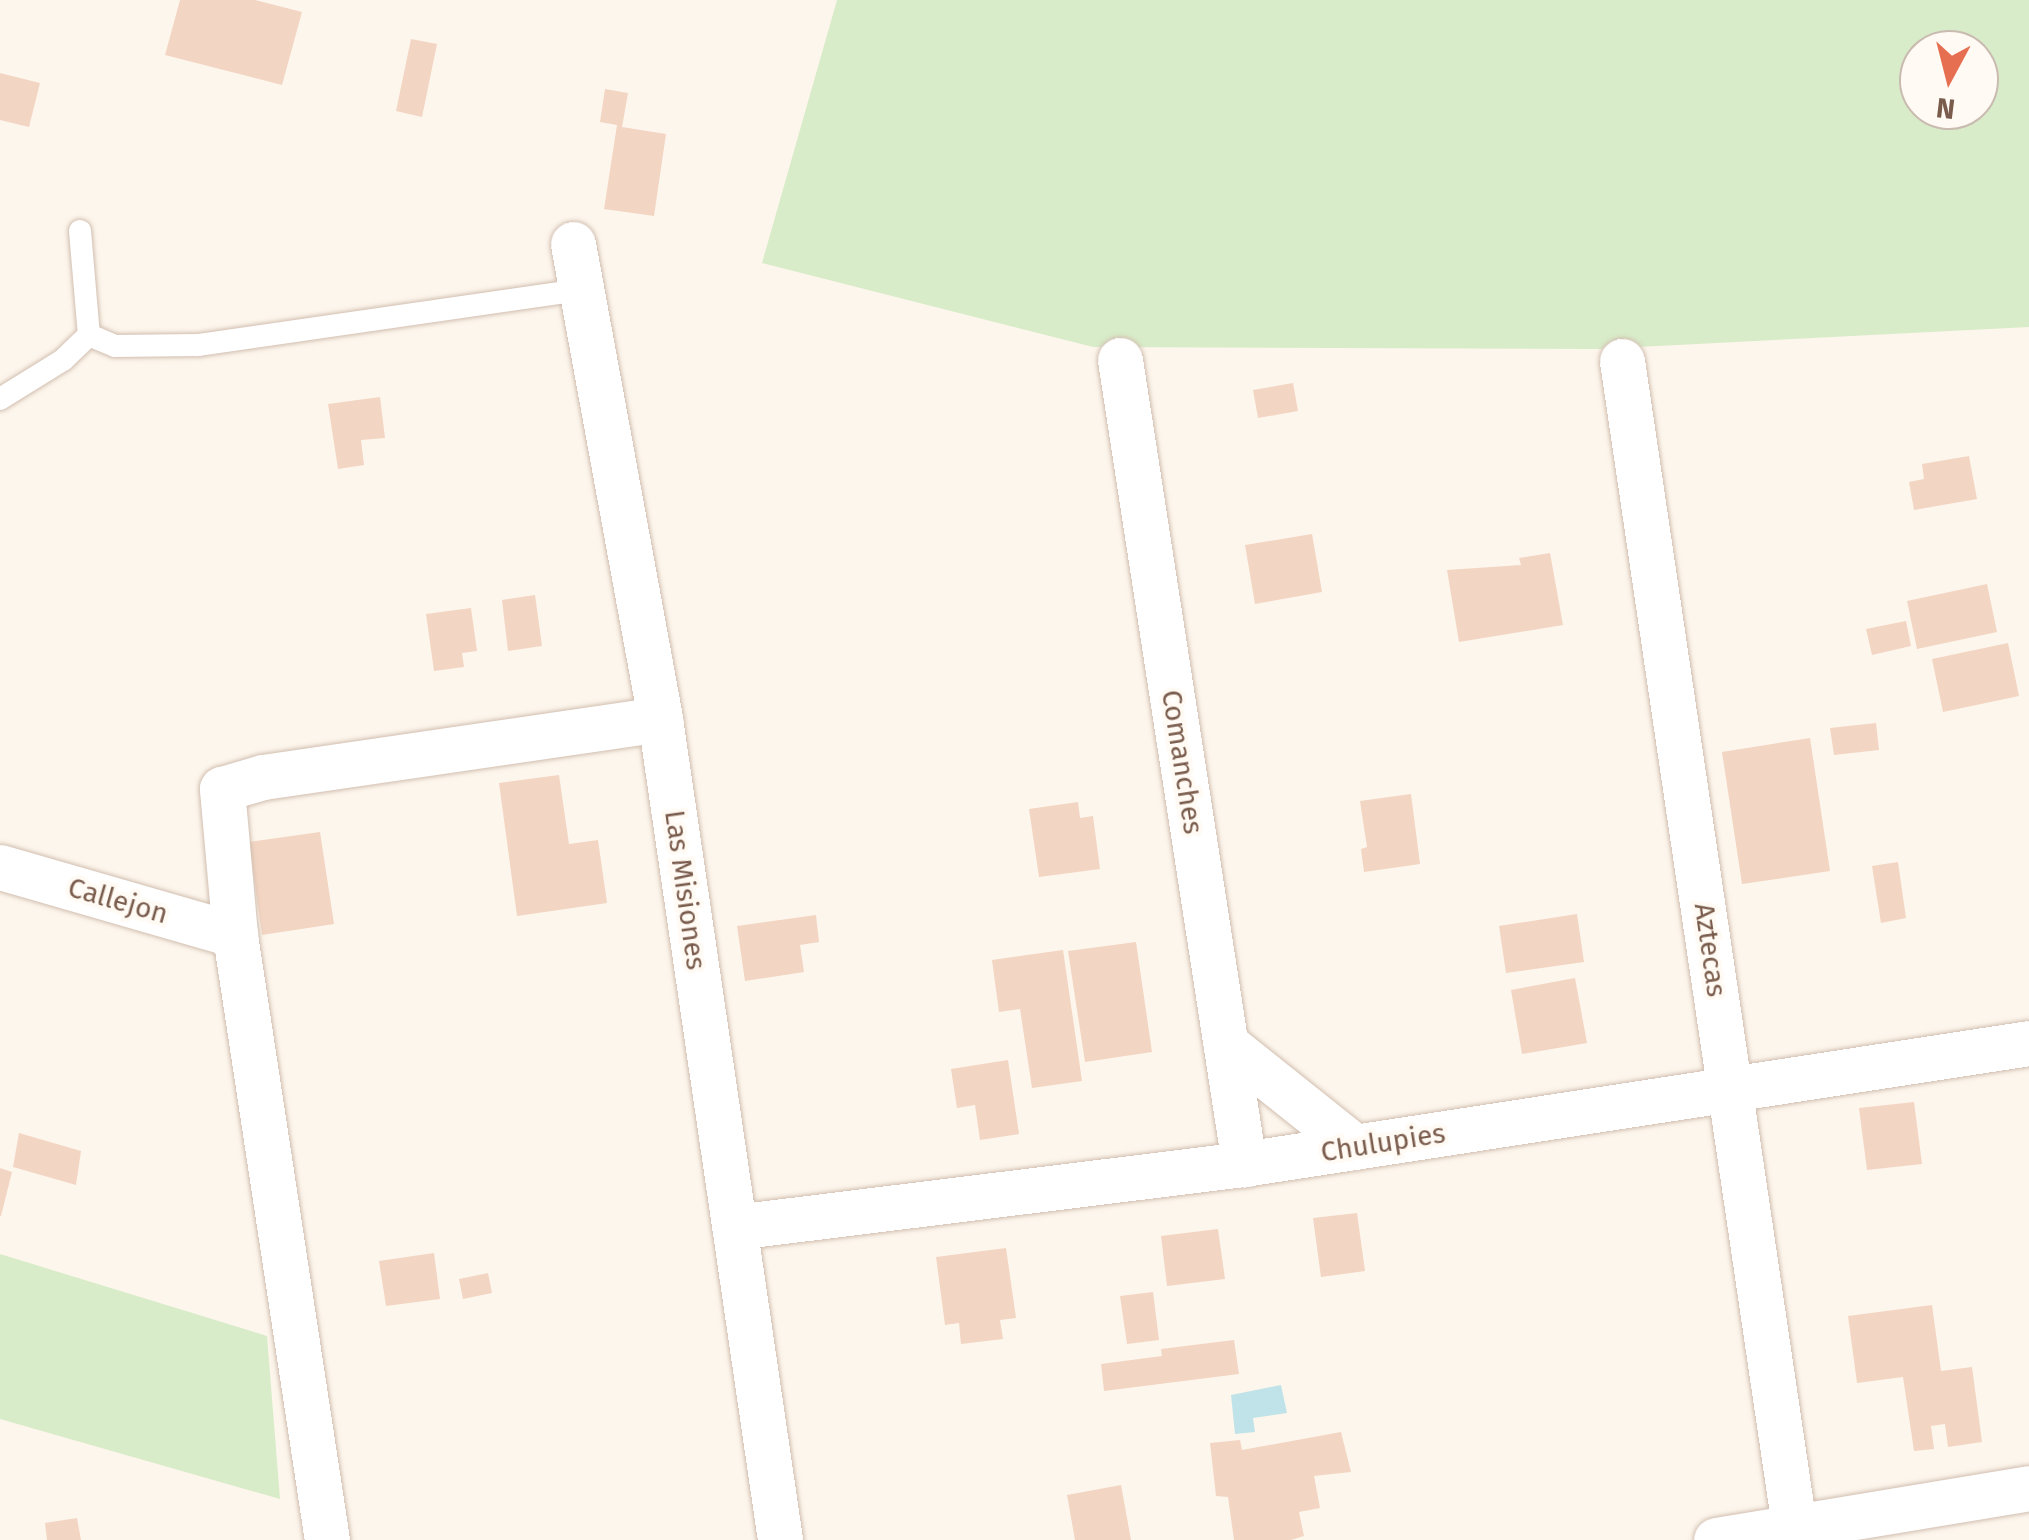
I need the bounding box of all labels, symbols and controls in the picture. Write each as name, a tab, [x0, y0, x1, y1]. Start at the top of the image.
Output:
north arrow	[1899, 30, 1999, 130]
text: N	[1934, 91, 1957, 126]
street label: Comanches	[1154, 688, 1210, 836]
street label: Las Misiones	[657, 808, 713, 972]
street label: Callejon	[64, 871, 172, 931]
street label: Aztecas	[1687, 901, 1733, 999]
street label: Chulupies	[1318, 1117, 1448, 1169]

